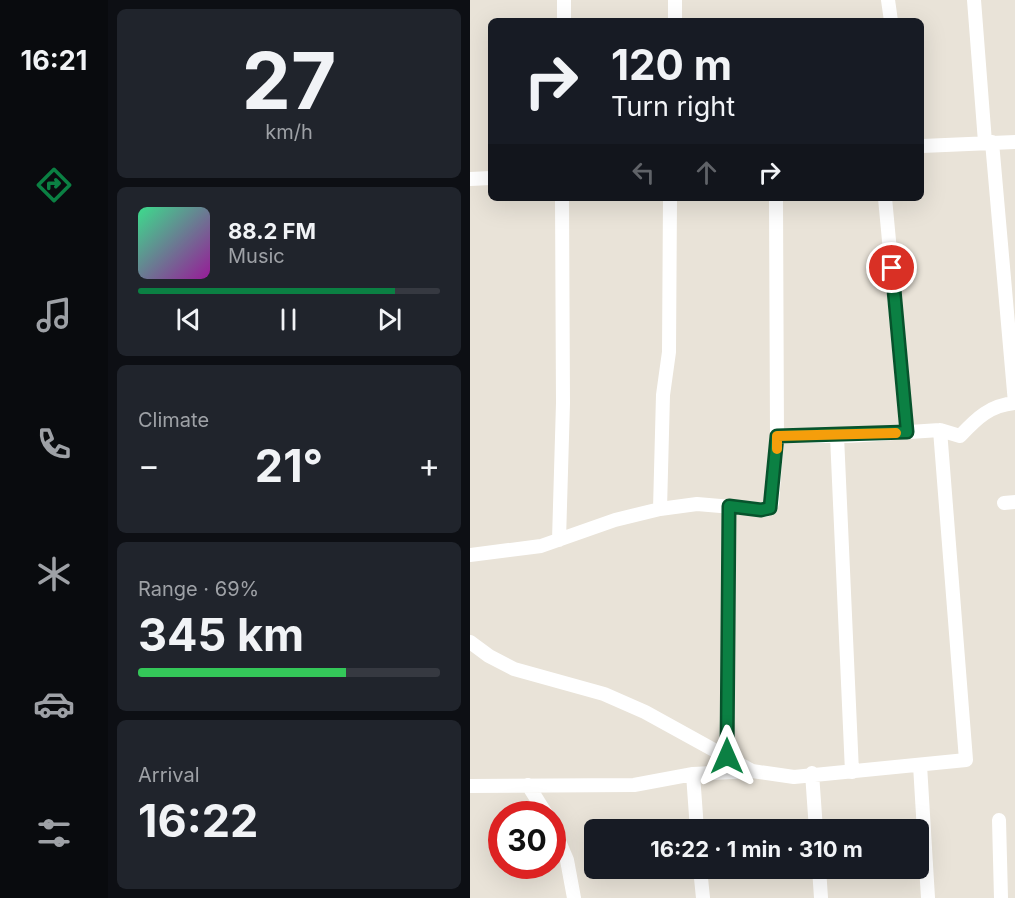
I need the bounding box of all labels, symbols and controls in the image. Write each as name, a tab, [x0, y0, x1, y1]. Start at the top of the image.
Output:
text: 27	[242, 33, 336, 128]
text: 120 m	[611, 39, 732, 90]
icon: right	[512, 42, 590, 120]
text: 16:21	[21, 44, 87, 77]
text: Turn right	[611, 90, 735, 123]
text: km/h	[265, 120, 313, 144]
icon: left	[627, 156, 660, 189]
icon: ahead	[690, 156, 723, 189]
icon: right	[753, 156, 786, 189]
icon: directions	[33, 164, 75, 206]
text: 88.2 FM	[228, 218, 316, 244]
pin	[866, 242, 917, 293]
text: Music	[228, 244, 285, 268]
icon: arrive	[875, 251, 908, 284]
icon: music	[33, 294, 75, 336]
icon: previous	[172, 303, 205, 336]
icon: pause	[272, 303, 305, 336]
icon: next	[373, 303, 406, 336]
text: Climate	[138, 408, 209, 432]
icon: phone	[33, 423, 75, 465]
text: 21°	[255, 438, 323, 493]
text: −	[138, 445, 160, 485]
text: +	[418, 445, 440, 485]
icon: climate	[33, 553, 75, 595]
text: Range · 69%	[138, 577, 259, 601]
text: 345 km	[138, 607, 304, 662]
icon: car	[33, 683, 75, 725]
position arrow	[695, 724, 759, 788]
text: Arrival	[138, 763, 200, 787]
text: 16:22	[138, 793, 258, 848]
speed limit sign: 30	[488, 801, 566, 879]
icon: filters	[33, 812, 75, 854]
text: 16:22 · 1 min · 310 m	[650, 836, 863, 862]

